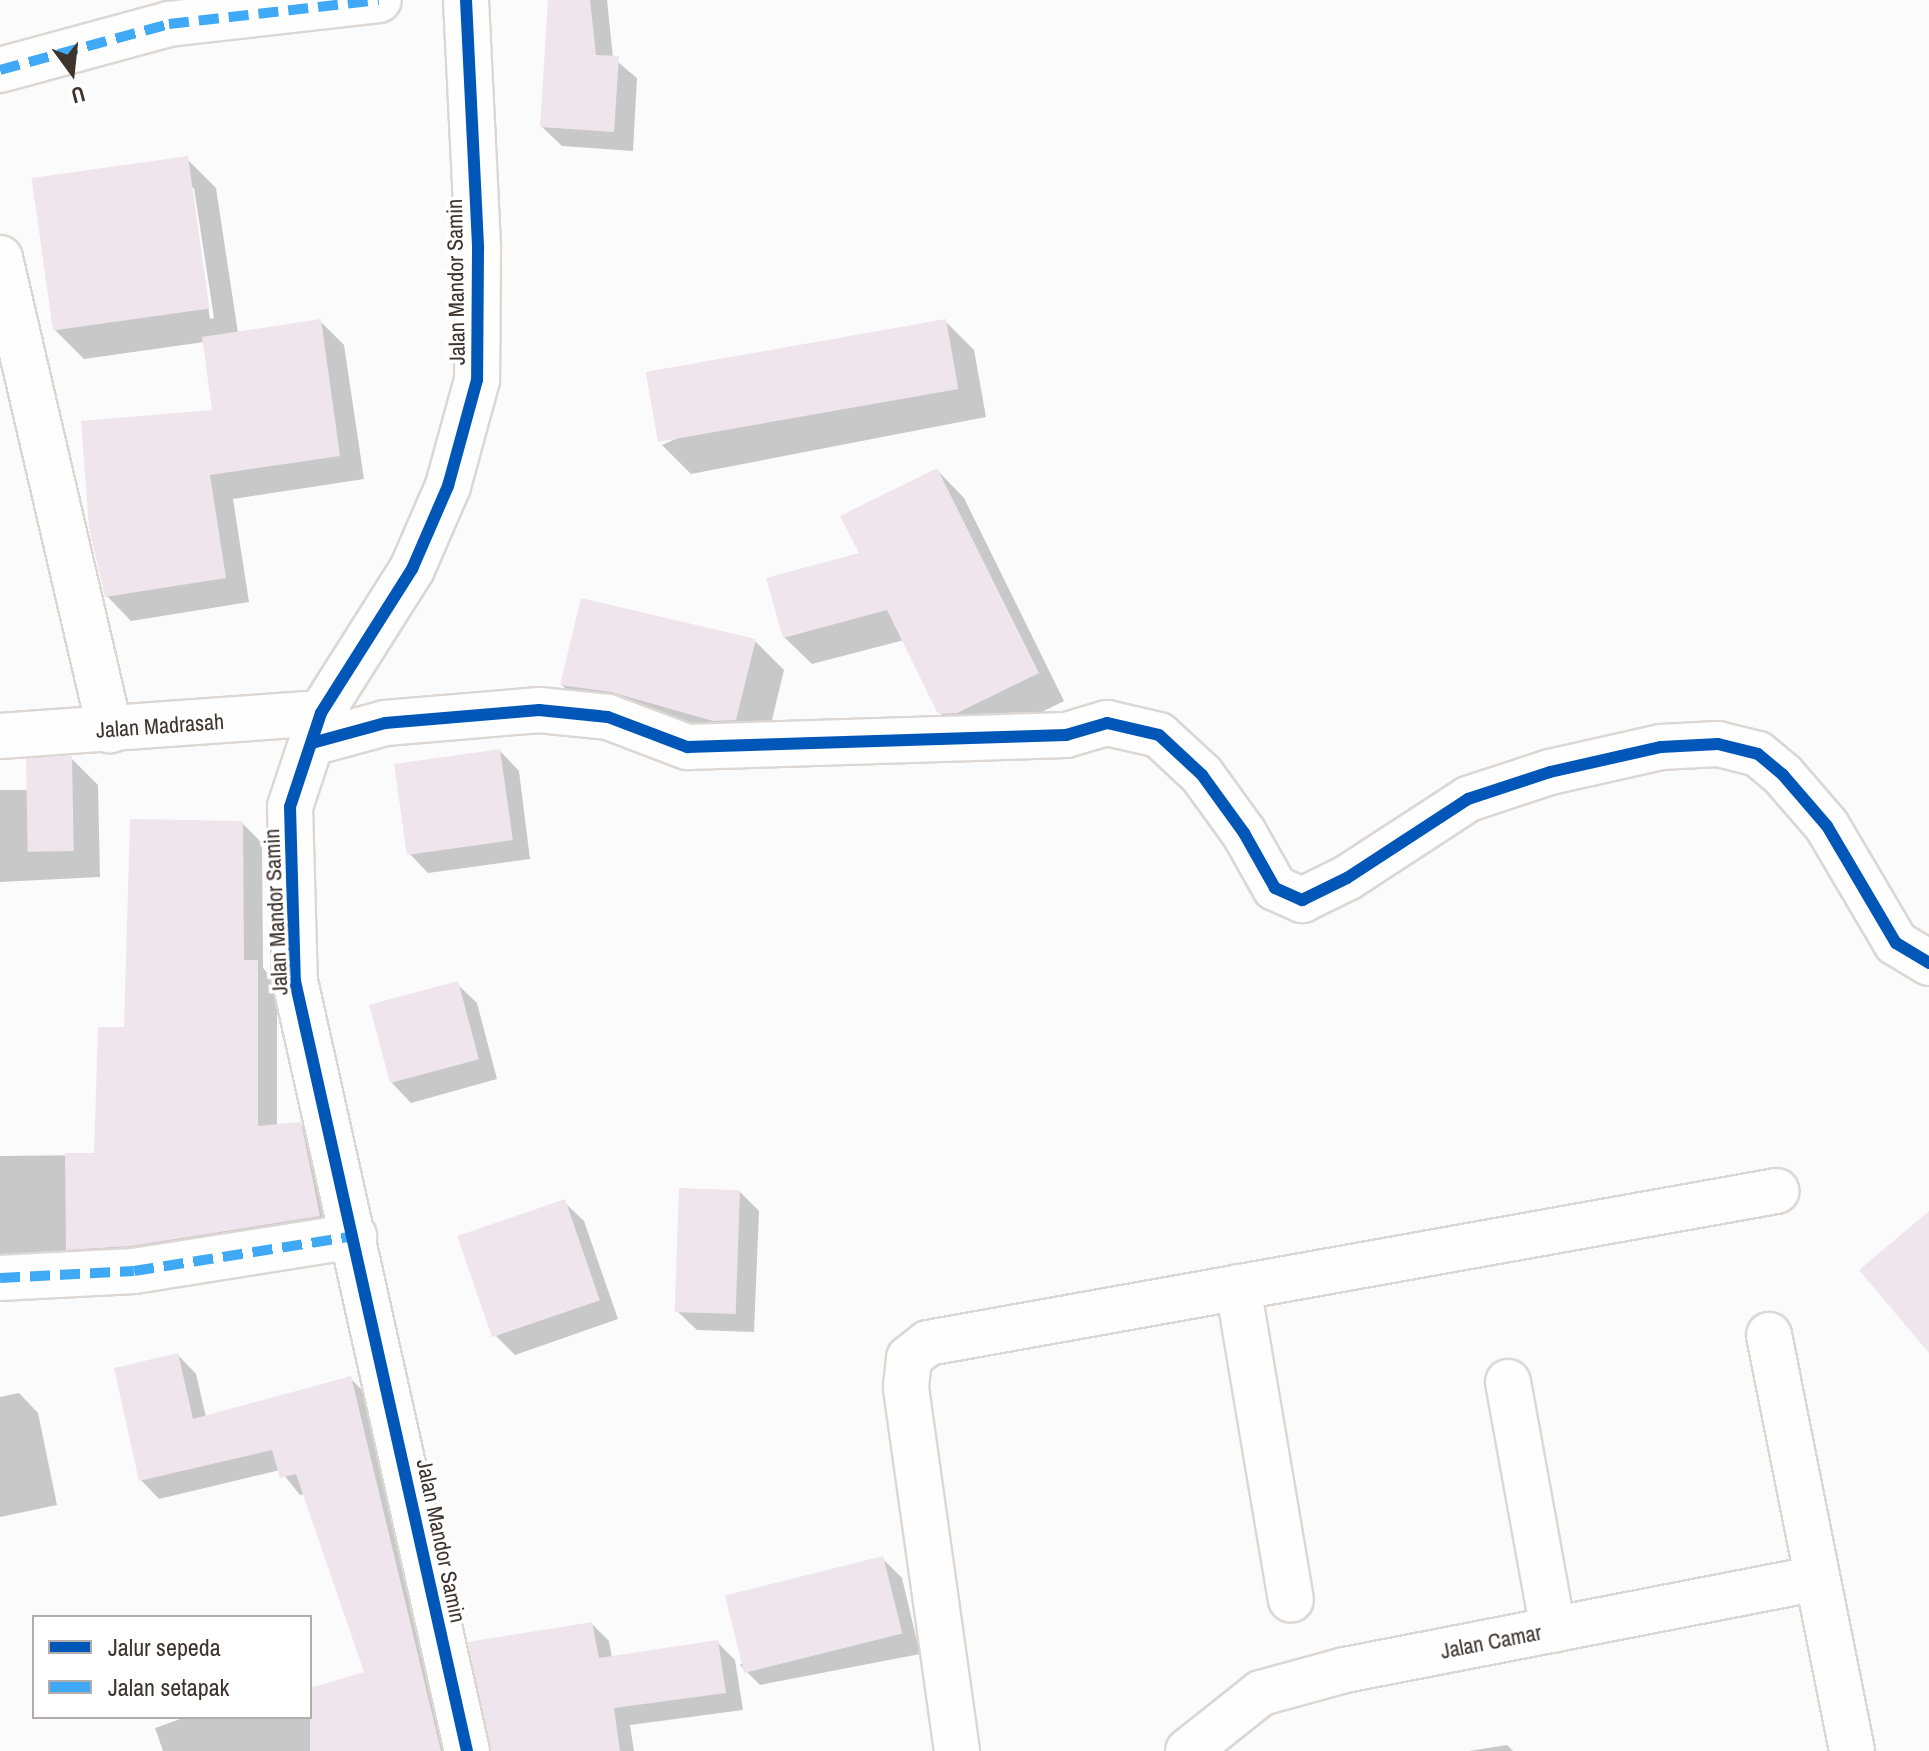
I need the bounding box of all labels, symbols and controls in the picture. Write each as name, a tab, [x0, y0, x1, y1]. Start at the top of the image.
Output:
north arrow	[32, 32, 112, 112]
text: U	[68, 79, 88, 111]
street label: Jalan Mandor Samin	[441, 199, 471, 365]
street label: Jalan Madrasah	[95, 708, 225, 744]
street label: Jalan Mandor Samin	[258, 828, 294, 996]
street label: Jalan Mandor Samin	[411, 1457, 471, 1625]
legend	[32, 1615, 312, 1719]
street label: Jalan Camar	[1438, 1619, 1544, 1665]
text: Jalur sepeda	[108, 1631, 221, 1663]
text: Jalan setapak	[108, 1671, 229, 1703]

